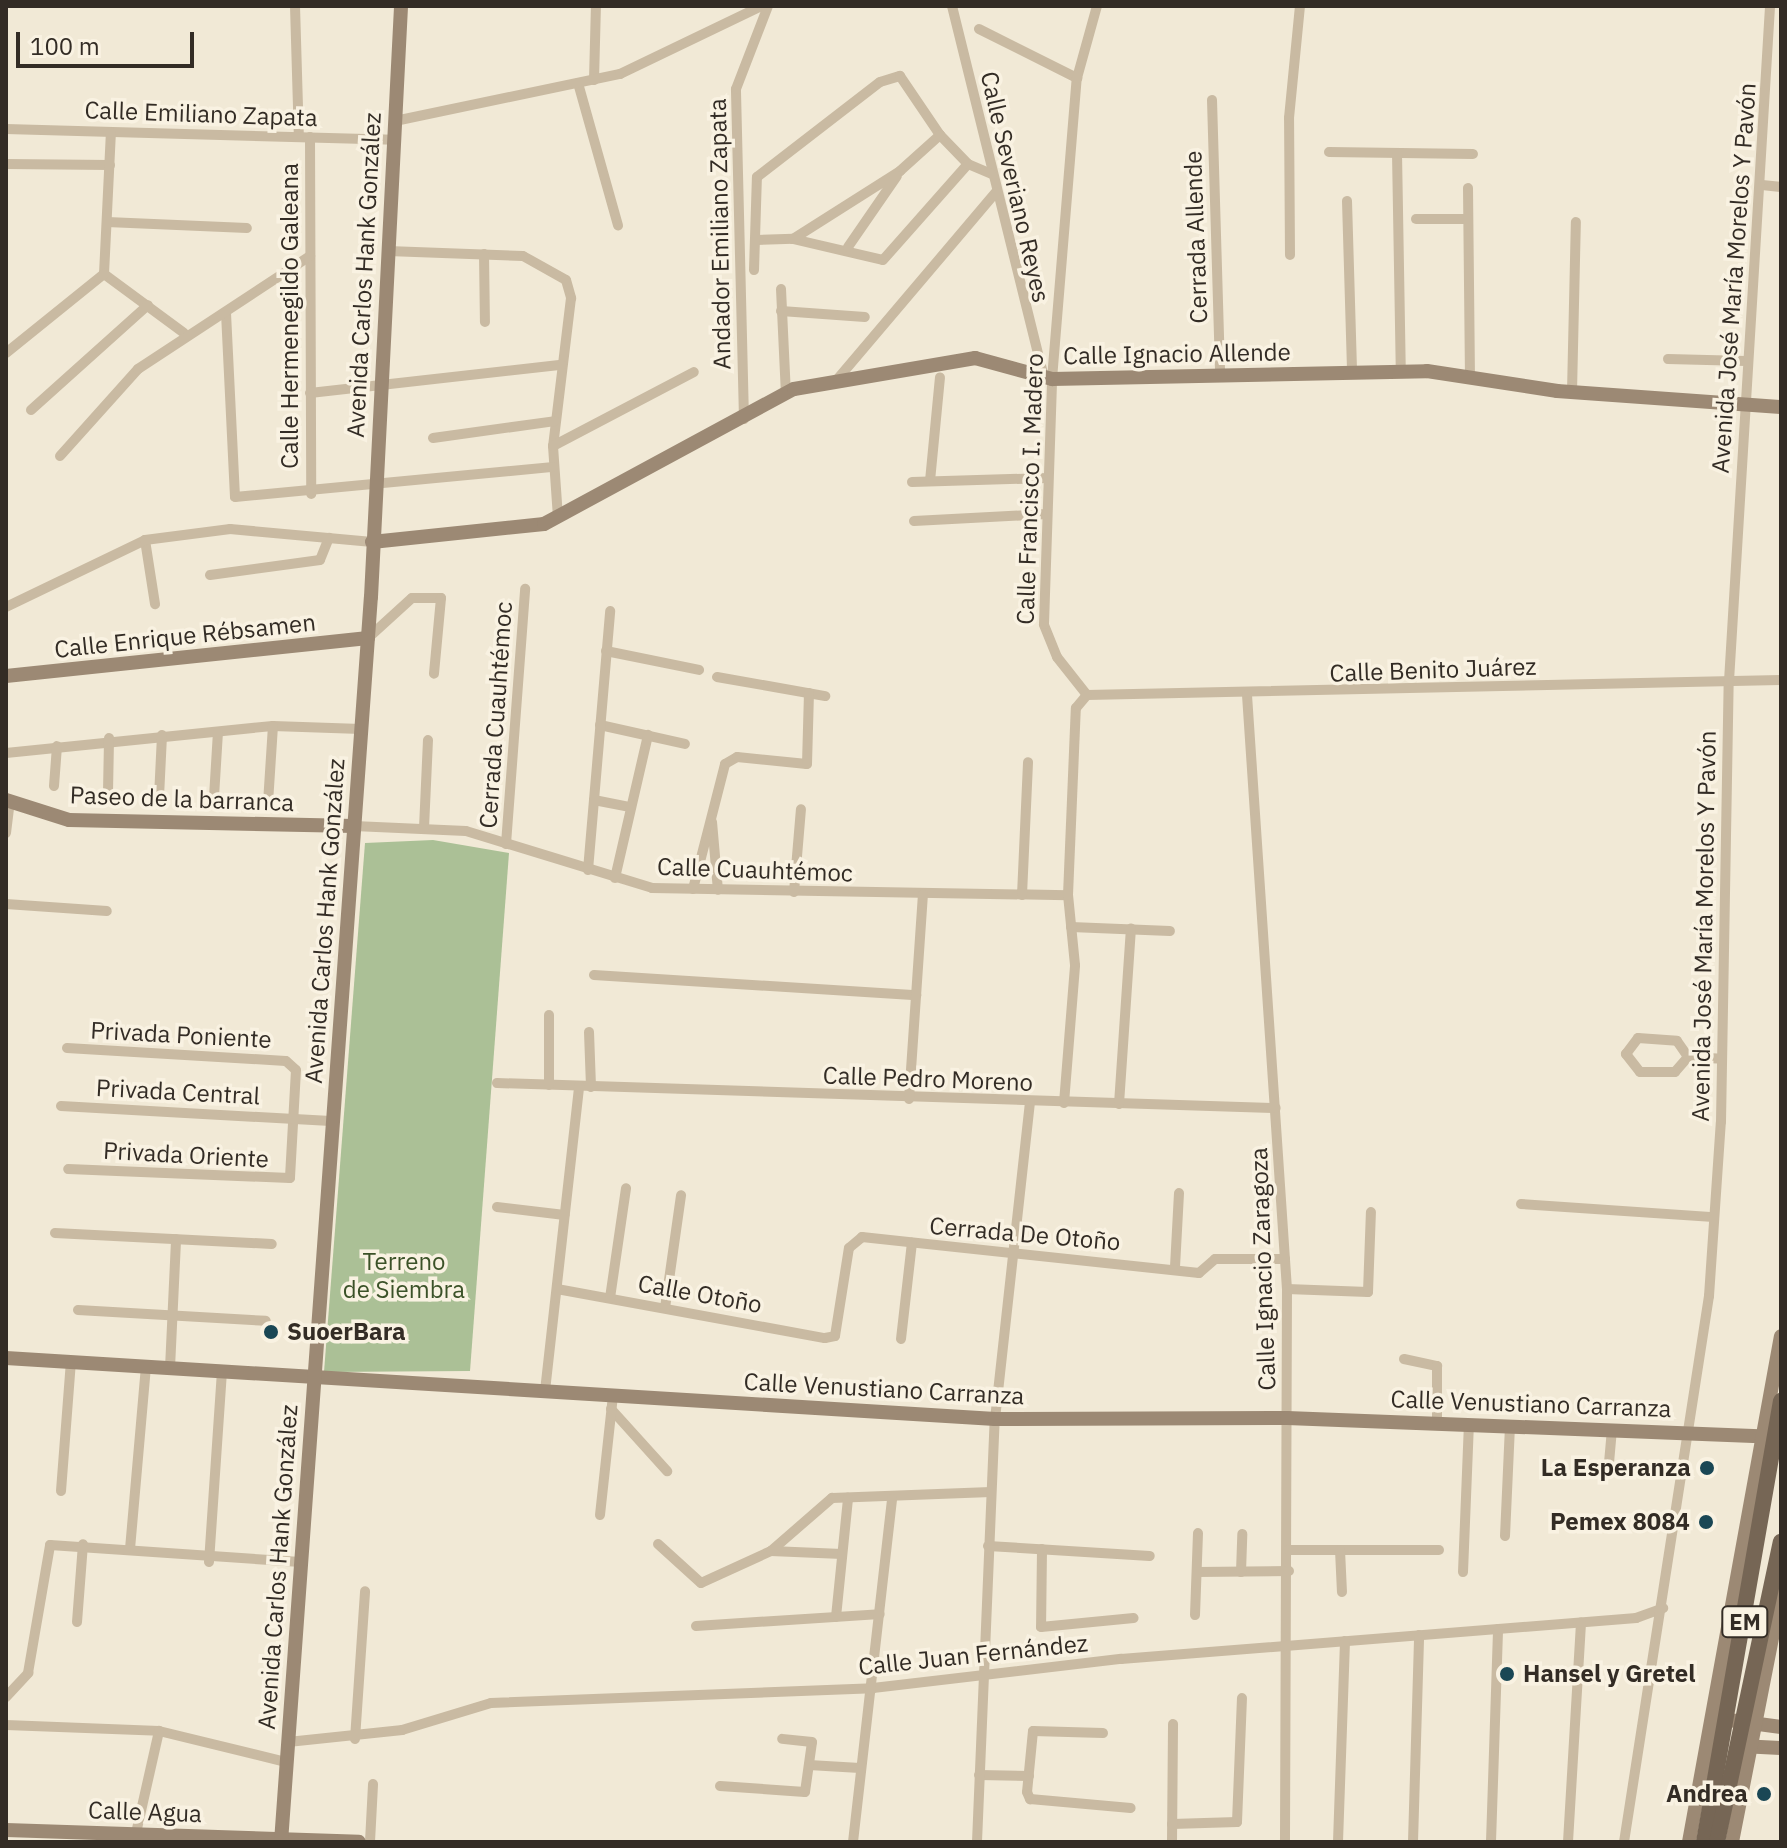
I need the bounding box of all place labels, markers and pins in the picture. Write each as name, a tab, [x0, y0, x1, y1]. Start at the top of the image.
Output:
place label: SuoerBara	[287, 1318, 406, 1346]
marker: SuoerBara	[262, 1323, 280, 1341]
place label: La Esperanza	[1541, 1454, 1691, 1482]
marker: La Esperanza	[1698, 1459, 1716, 1477]
place label: Pemex 8084	[1550, 1508, 1690, 1536]
marker: Pemex 8084	[1697, 1513, 1715, 1531]
place label: Hansel y Gretel	[1523, 1660, 1696, 1688]
marker: Hansel y Gretel	[1498, 1665, 1516, 1683]
place label: Andrea	[1666, 1780, 1748, 1808]
marker: Andrea	[1755, 1785, 1773, 1803]

